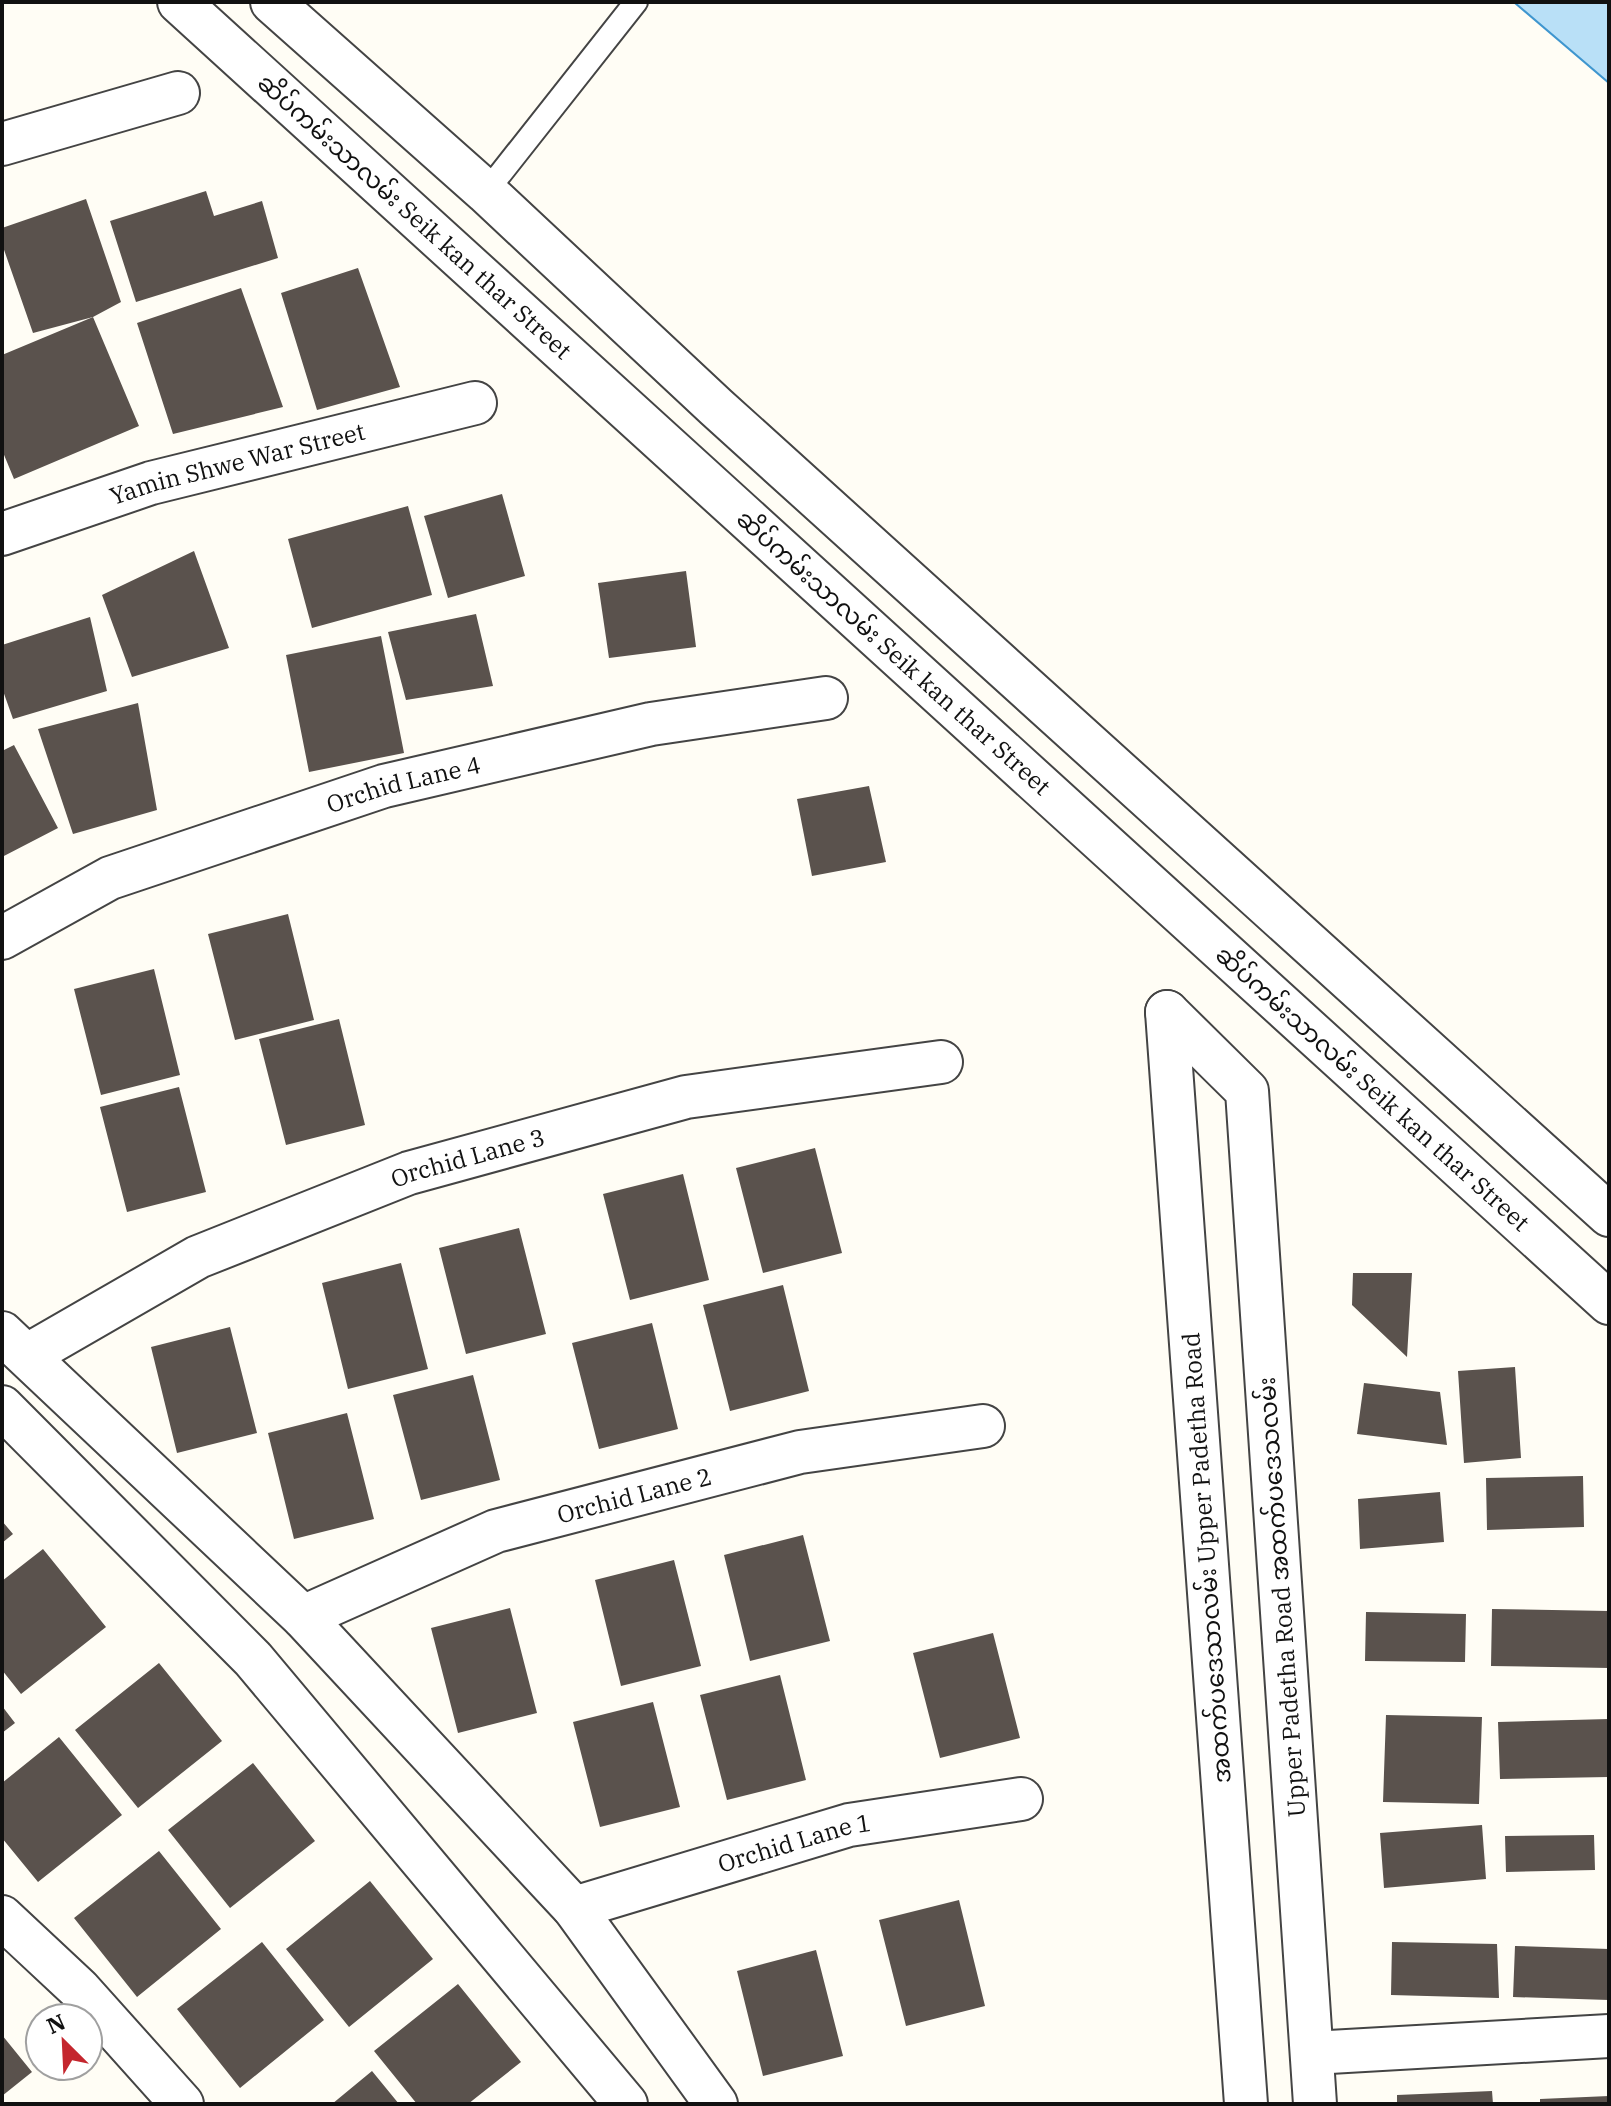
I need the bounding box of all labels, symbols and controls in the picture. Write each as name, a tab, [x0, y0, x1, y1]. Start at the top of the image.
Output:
street label: ဆိပ်ကမ်းသာလမ်း Seik kan thar Street	[251, 66, 579, 366]
street label: Yamin Shwe War Street	[105, 415, 368, 512]
street label: ဆိပ်ကမ်းသာလမ်း Seik kan thar Street	[730, 502, 1058, 802]
street label: Orchid Lane 4	[322, 748, 484, 820]
street label: ဆိပ်ကမ်းသာလမ်း Seik kan thar Street	[1209, 938, 1537, 1238]
street label: Orchid Lane 3	[386, 1121, 548, 1195]
street label: အထက်ပဒေသာလမ်း Upper Padetha Road	[1174, 1331, 1238, 1785]
street label: Upper Padetha Road အထက်ပဒေသလမ်း	[1250, 1376, 1312, 1818]
street label: Orchid Lane 2	[553, 1460, 715, 1531]
street label: Orchid Lane 1	[714, 1806, 873, 1880]
north arrow	[24, 2002, 104, 2082]
text: N	[42, 2006, 70, 2040]

